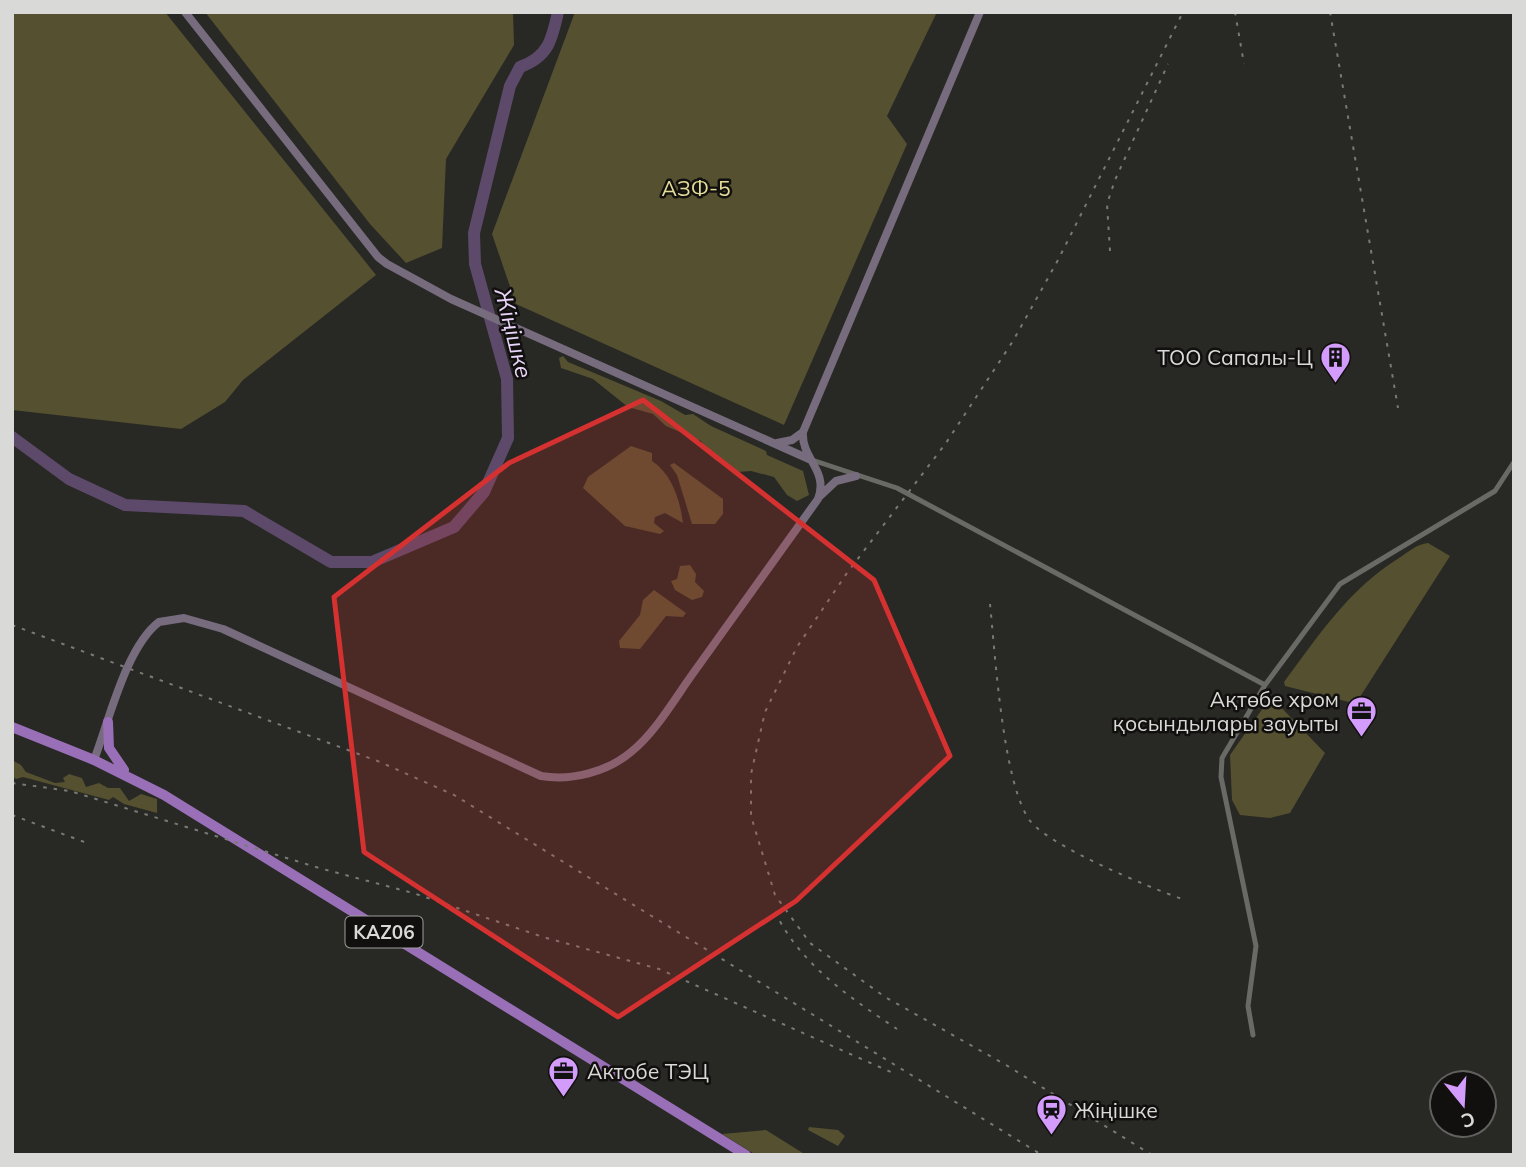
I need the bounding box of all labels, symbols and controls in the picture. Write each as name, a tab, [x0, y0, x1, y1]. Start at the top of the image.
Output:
park label: АЗФ-5	[662, 175, 730, 201]
water label: Жіңішке	[489, 284, 539, 381]
building icon: ТОО Сапалы-Ц	[1319, 340, 1353, 384]
place label: ТОО Сапалы-Ц	[1157, 344, 1313, 370]
place label: Ақтөбе хром қосындылары зауыты	[1113, 686, 1339, 736]
office icon: Ақтөбе хром қосындылары зауыты	[1345, 694, 1379, 738]
road number: KАZ06	[346, 916, 422, 948]
office icon: Актобе ТЭЦ	[547, 1054, 581, 1098]
place label: Актобе ТЭЦ	[587, 1058, 709, 1084]
north arrow	[1428, 1069, 1498, 1139]
station icon: Жіңішке	[1034, 1093, 1068, 1137]
place label: Жіңішке	[1074, 1097, 1158, 1123]
text: С	[1458, 1107, 1478, 1134]

